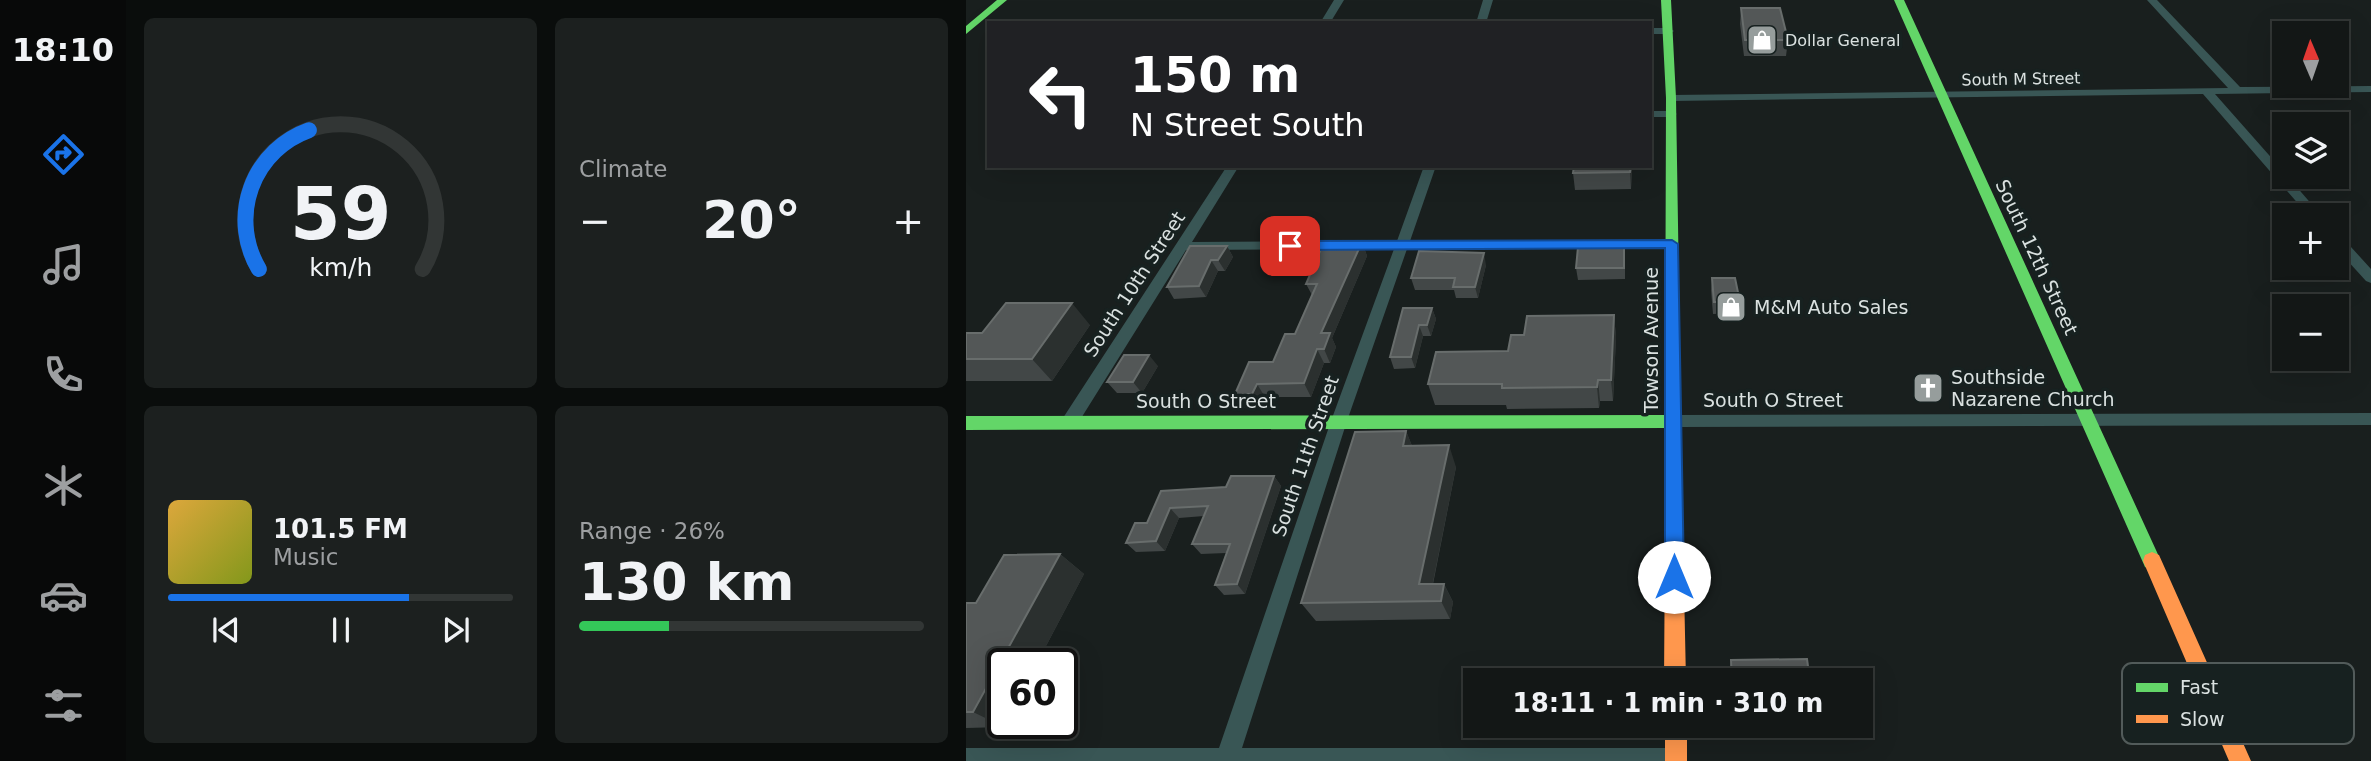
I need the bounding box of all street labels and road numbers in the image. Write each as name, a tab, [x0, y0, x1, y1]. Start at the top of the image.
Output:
street label: South M Street	[1961, 68, 2081, 90]
street label: South 12th Street	[1991, 176, 2083, 338]
street label: South 10th Street	[1079, 207, 1189, 361]
street label: Towson Avenue	[1640, 267, 1662, 414]
street label: South 11th Street	[1267, 373, 1343, 539]
street label: South O Street	[1703, 389, 1843, 411]
street label: South O Street	[1136, 390, 1276, 412]

